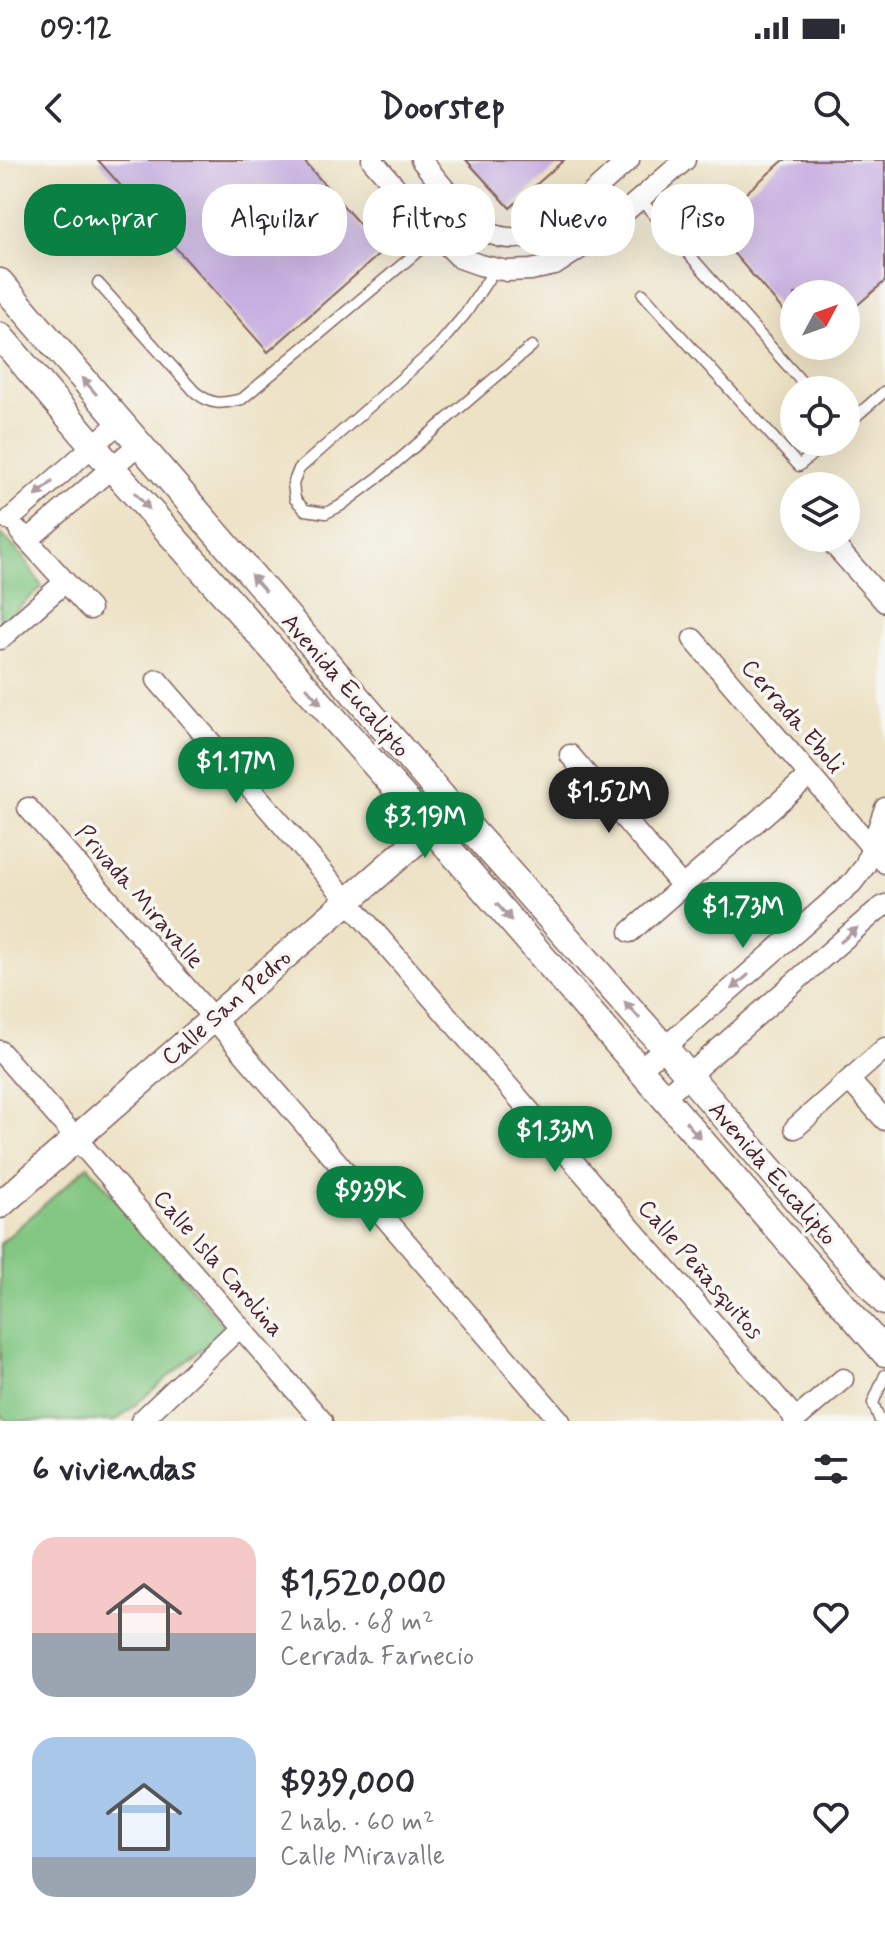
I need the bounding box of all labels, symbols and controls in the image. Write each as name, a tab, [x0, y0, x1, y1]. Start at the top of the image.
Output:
text: 09:12	[40, 9, 112, 48]
text: Doorstep	[380, 85, 505, 132]
icon: back	[32, 86, 76, 130]
icon: search	[809, 86, 853, 130]
chip: Comprar	[24, 184, 186, 256]
chip: Alquilar	[202, 184, 347, 256]
chip: Filtros	[363, 184, 495, 256]
chip: Nuevo	[511, 184, 635, 256]
chip: Piso	[651, 184, 754, 256]
north arrow	[780, 280, 860, 360]
map controls	[780, 280, 860, 552]
one-way arrow	[81, 376, 98, 396]
button: locate	[780, 376, 860, 456]
button: layers	[780, 472, 860, 552]
one-way arrow	[34, 480, 53, 498]
one-way arrow	[133, 491, 150, 511]
one-way arrow	[250, 573, 267, 593]
street label: Avenida Eucalipto	[274, 607, 416, 765]
street label: Cerrada Eboli	[733, 653, 850, 781]
one-way arrow	[305, 686, 322, 706]
pin: $1.17M	[171, 737, 301, 805]
text: $1.17M	[196, 746, 276, 780]
pin: $1.52M	[544, 767, 674, 835]
text: $1.52M	[567, 776, 651, 810]
pin: $3.19M	[360, 792, 490, 860]
text: $3.19M	[384, 801, 466, 835]
street label: Privada Miravalle	[68, 818, 210, 976]
pin: $1.73M	[678, 882, 808, 950]
text: $1.73M	[702, 891, 784, 925]
one-way arrow	[495, 902, 512, 922]
one-way arrow	[840, 926, 859, 944]
street label: Calle San Pedro	[156, 943, 298, 1073]
one-way arrow	[731, 972, 750, 990]
one-way arrow	[624, 1001, 641, 1021]
street label: Avenida Eucalipto	[701, 1095, 843, 1253]
pin: $1.33M	[490, 1106, 620, 1174]
text: $1.33M	[516, 1115, 594, 1149]
one-way arrow	[684, 1120, 701, 1140]
pin: $939K	[314, 1166, 426, 1234]
text: $939K	[334, 1175, 406, 1209]
street label: Calle Isla Carolina	[145, 1184, 290, 1344]
street label: Calle Peñasquitos	[630, 1193, 770, 1347]
text: 6 viviendas	[32, 1447, 196, 1492]
icon: filters	[809, 1447, 853, 1491]
text: $1,520,000	[280, 1561, 446, 1606]
icon: home	[96, 1569, 192, 1665]
icon: heart	[809, 1595, 853, 1639]
text: 2 hab. · 68 m²	[280, 1606, 434, 1640]
text: Cerrada Farnecio	[280, 1640, 474, 1674]
text: $939,000	[280, 1761, 415, 1806]
icon: home	[96, 1769, 192, 1865]
icon: heart	[809, 1795, 853, 1839]
text: 2 hab. · 60 m²	[280, 1806, 434, 1840]
text: Calle Miravalle	[280, 1840, 445, 1874]

